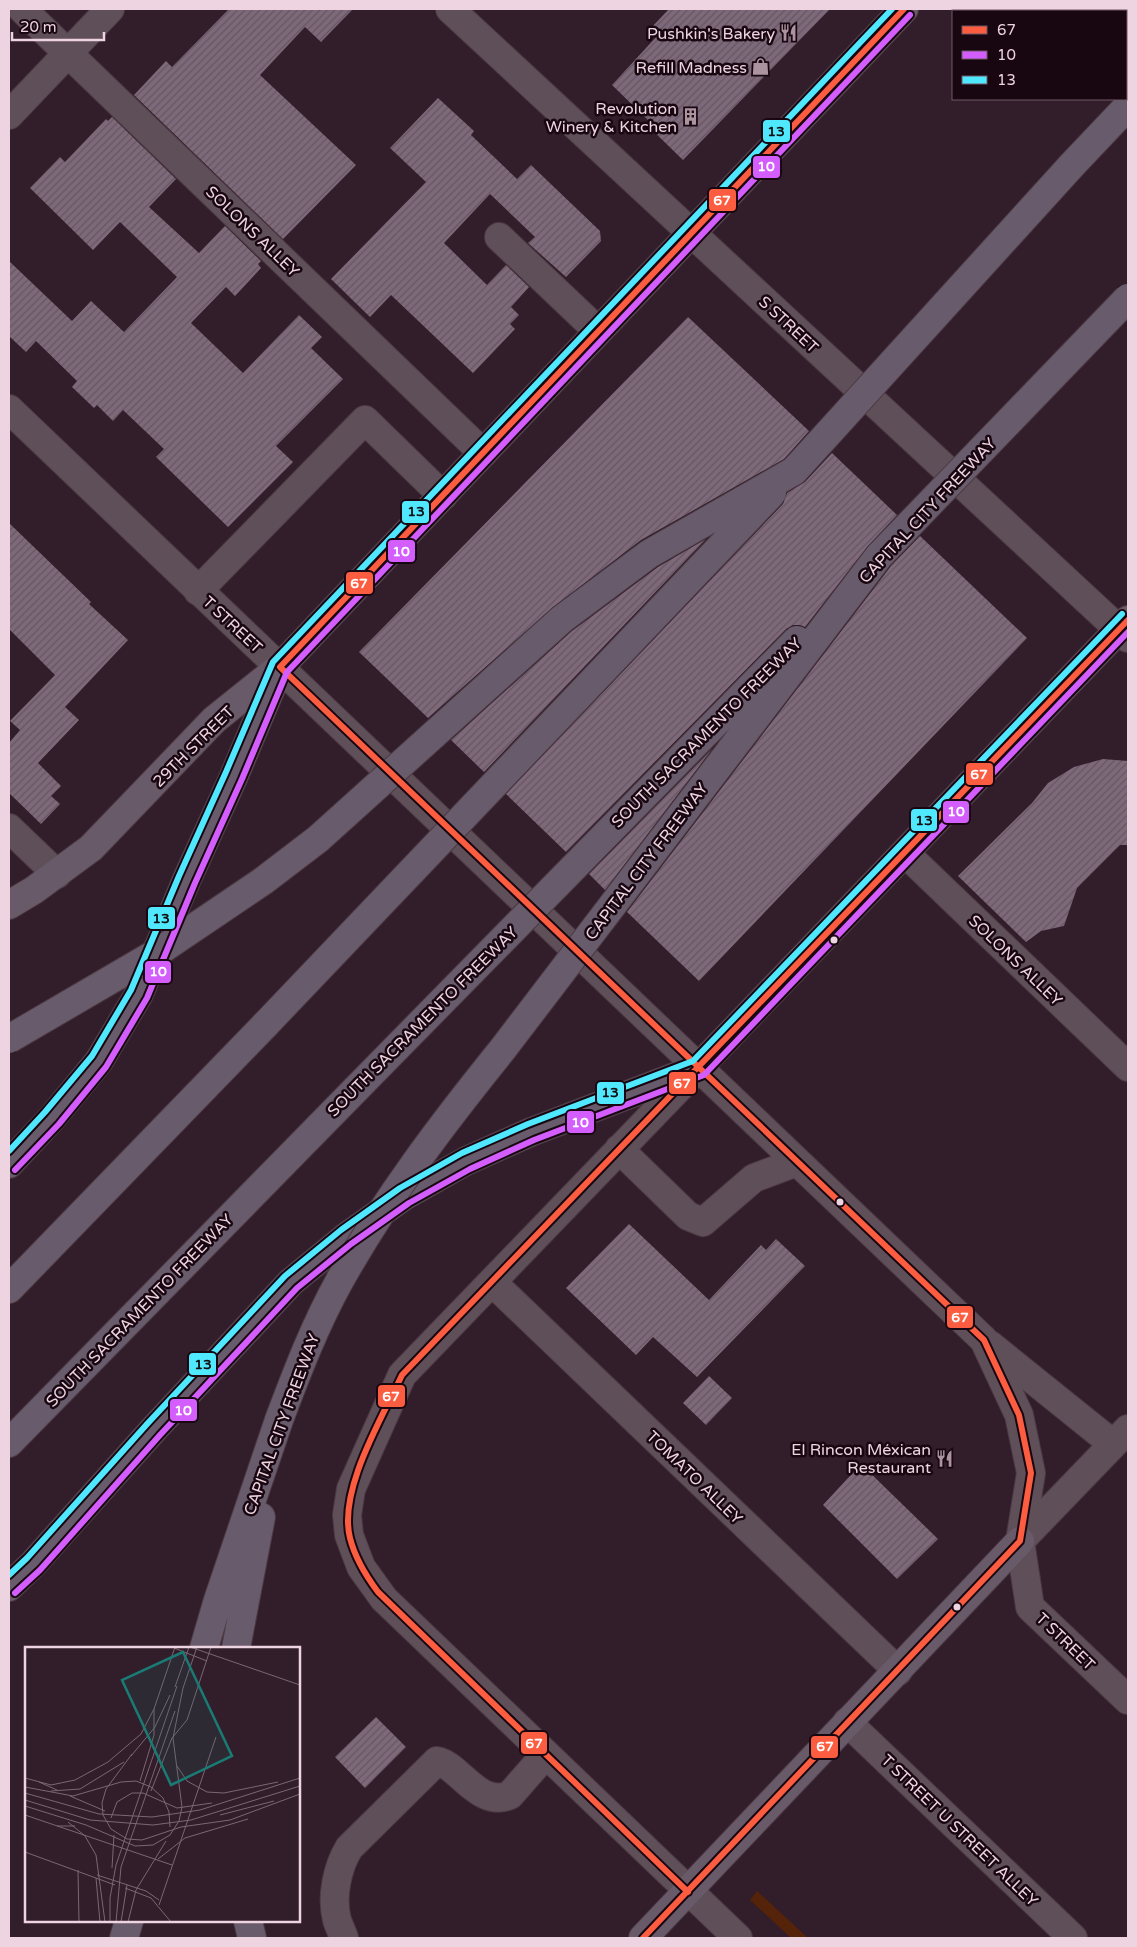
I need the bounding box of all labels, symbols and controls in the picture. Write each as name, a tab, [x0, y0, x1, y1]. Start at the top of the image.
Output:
scale bar	[12, 10, 105, 42]
legend	[952, 10, 1127, 100]
text: 20 m	[20, 18, 57, 36]
text: 67	[997, 21, 1016, 39]
restaurant icon: Pushkin's Bakery	[779, 23, 799, 43]
place label: Pushkin's Bakery	[647, 24, 775, 44]
text: 10	[997, 46, 1016, 64]
shop icon: Refill Madness	[751, 57, 771, 77]
place label: Refill Madness	[636, 58, 747, 78]
text: 13	[997, 71, 1016, 89]
place label: Revolution Winery & Kitchen	[546, 99, 677, 137]
building icon: Revolution Winery & Kitchen	[681, 107, 701, 127]
line badge: 13	[762, 119, 791, 143]
text: 13	[767, 123, 785, 140]
line badge: 10	[752, 155, 781, 179]
text: 10	[757, 158, 775, 175]
street label: SOLONS ALLEY	[201, 182, 303, 282]
line badge: 67	[708, 188, 737, 212]
text: 67	[713, 192, 731, 209]
street label: S STREET	[754, 292, 823, 358]
street label: CAPITAL CITY FREEWAY	[855, 434, 1000, 588]
line badge: 13	[401, 500, 430, 524]
text: 13	[407, 503, 425, 520]
line badge: 10	[387, 539, 416, 563]
text: 10	[392, 543, 410, 560]
line badge: 67	[345, 571, 374, 595]
text: 67	[350, 575, 368, 592]
street label: T STREET	[198, 592, 267, 658]
street label: SOUTH SACRAMENTO FREEWAY	[607, 633, 806, 832]
street label: 29TH STREET	[149, 702, 239, 791]
line badge: 67	[965, 762, 994, 786]
text: 67	[970, 766, 988, 783]
street label: CAPITAL CITY FREEWAY	[581, 779, 713, 944]
line badge: 10	[942, 800, 970, 824]
text: 10	[947, 803, 965, 820]
line badge: 13	[910, 808, 938, 832]
text: 13	[915, 812, 933, 829]
line badge: 13	[147, 906, 176, 930]
text: 13	[152, 910, 170, 927]
street label: SOLONS ALLEY	[964, 911, 1066, 1011]
street label: SOUTH SACRAMENTO FREEWAY	[323, 922, 522, 1121]
unlabelled marker	[829, 935, 839, 945]
line badge: 10	[144, 960, 172, 984]
text: 10	[149, 963, 167, 980]
line badge: 67	[668, 1071, 697, 1095]
text: 67	[673, 1075, 691, 1092]
line badge: 13	[596, 1081, 625, 1105]
text: 13	[601, 1084, 619, 1101]
line badge: 10	[566, 1110, 595, 1134]
text: 10	[571, 1114, 589, 1131]
unlabelled marker	[835, 1197, 845, 1207]
street label: SOUTH SACRAMENTO FREEWAY	[42, 1210, 238, 1411]
line badge: 67	[946, 1305, 974, 1329]
text: 67	[951, 1309, 969, 1326]
street label: CAPITAL CITY FREEWAY	[240, 1331, 324, 1518]
line badge: 13	[188, 1352, 217, 1376]
text: 13	[194, 1356, 212, 1373]
line badge: 67	[377, 1384, 406, 1408]
text: 67	[382, 1388, 400, 1405]
line badge: 10	[169, 1398, 198, 1422]
text: 10	[174, 1402, 192, 1419]
street label: TOMATO ALLEY	[642, 1427, 747, 1529]
place label: El Rincon Méxican Restaurant	[791, 1440, 931, 1478]
restaurant icon: El Rincon Méxican Restaurant	[935, 1448, 955, 1468]
unlabelled marker	[952, 1602, 962, 1612]
street label: T STREET	[1032, 1609, 1099, 1675]
inset map	[25, 1647, 300, 1922]
line badge: 67	[520, 1731, 548, 1755]
text: 67	[525, 1735, 543, 1752]
line badge: 67	[810, 1735, 839, 1759]
text: 67	[816, 1738, 834, 1755]
street label: T STREET U STREET ALLEY	[877, 1750, 1042, 1911]

